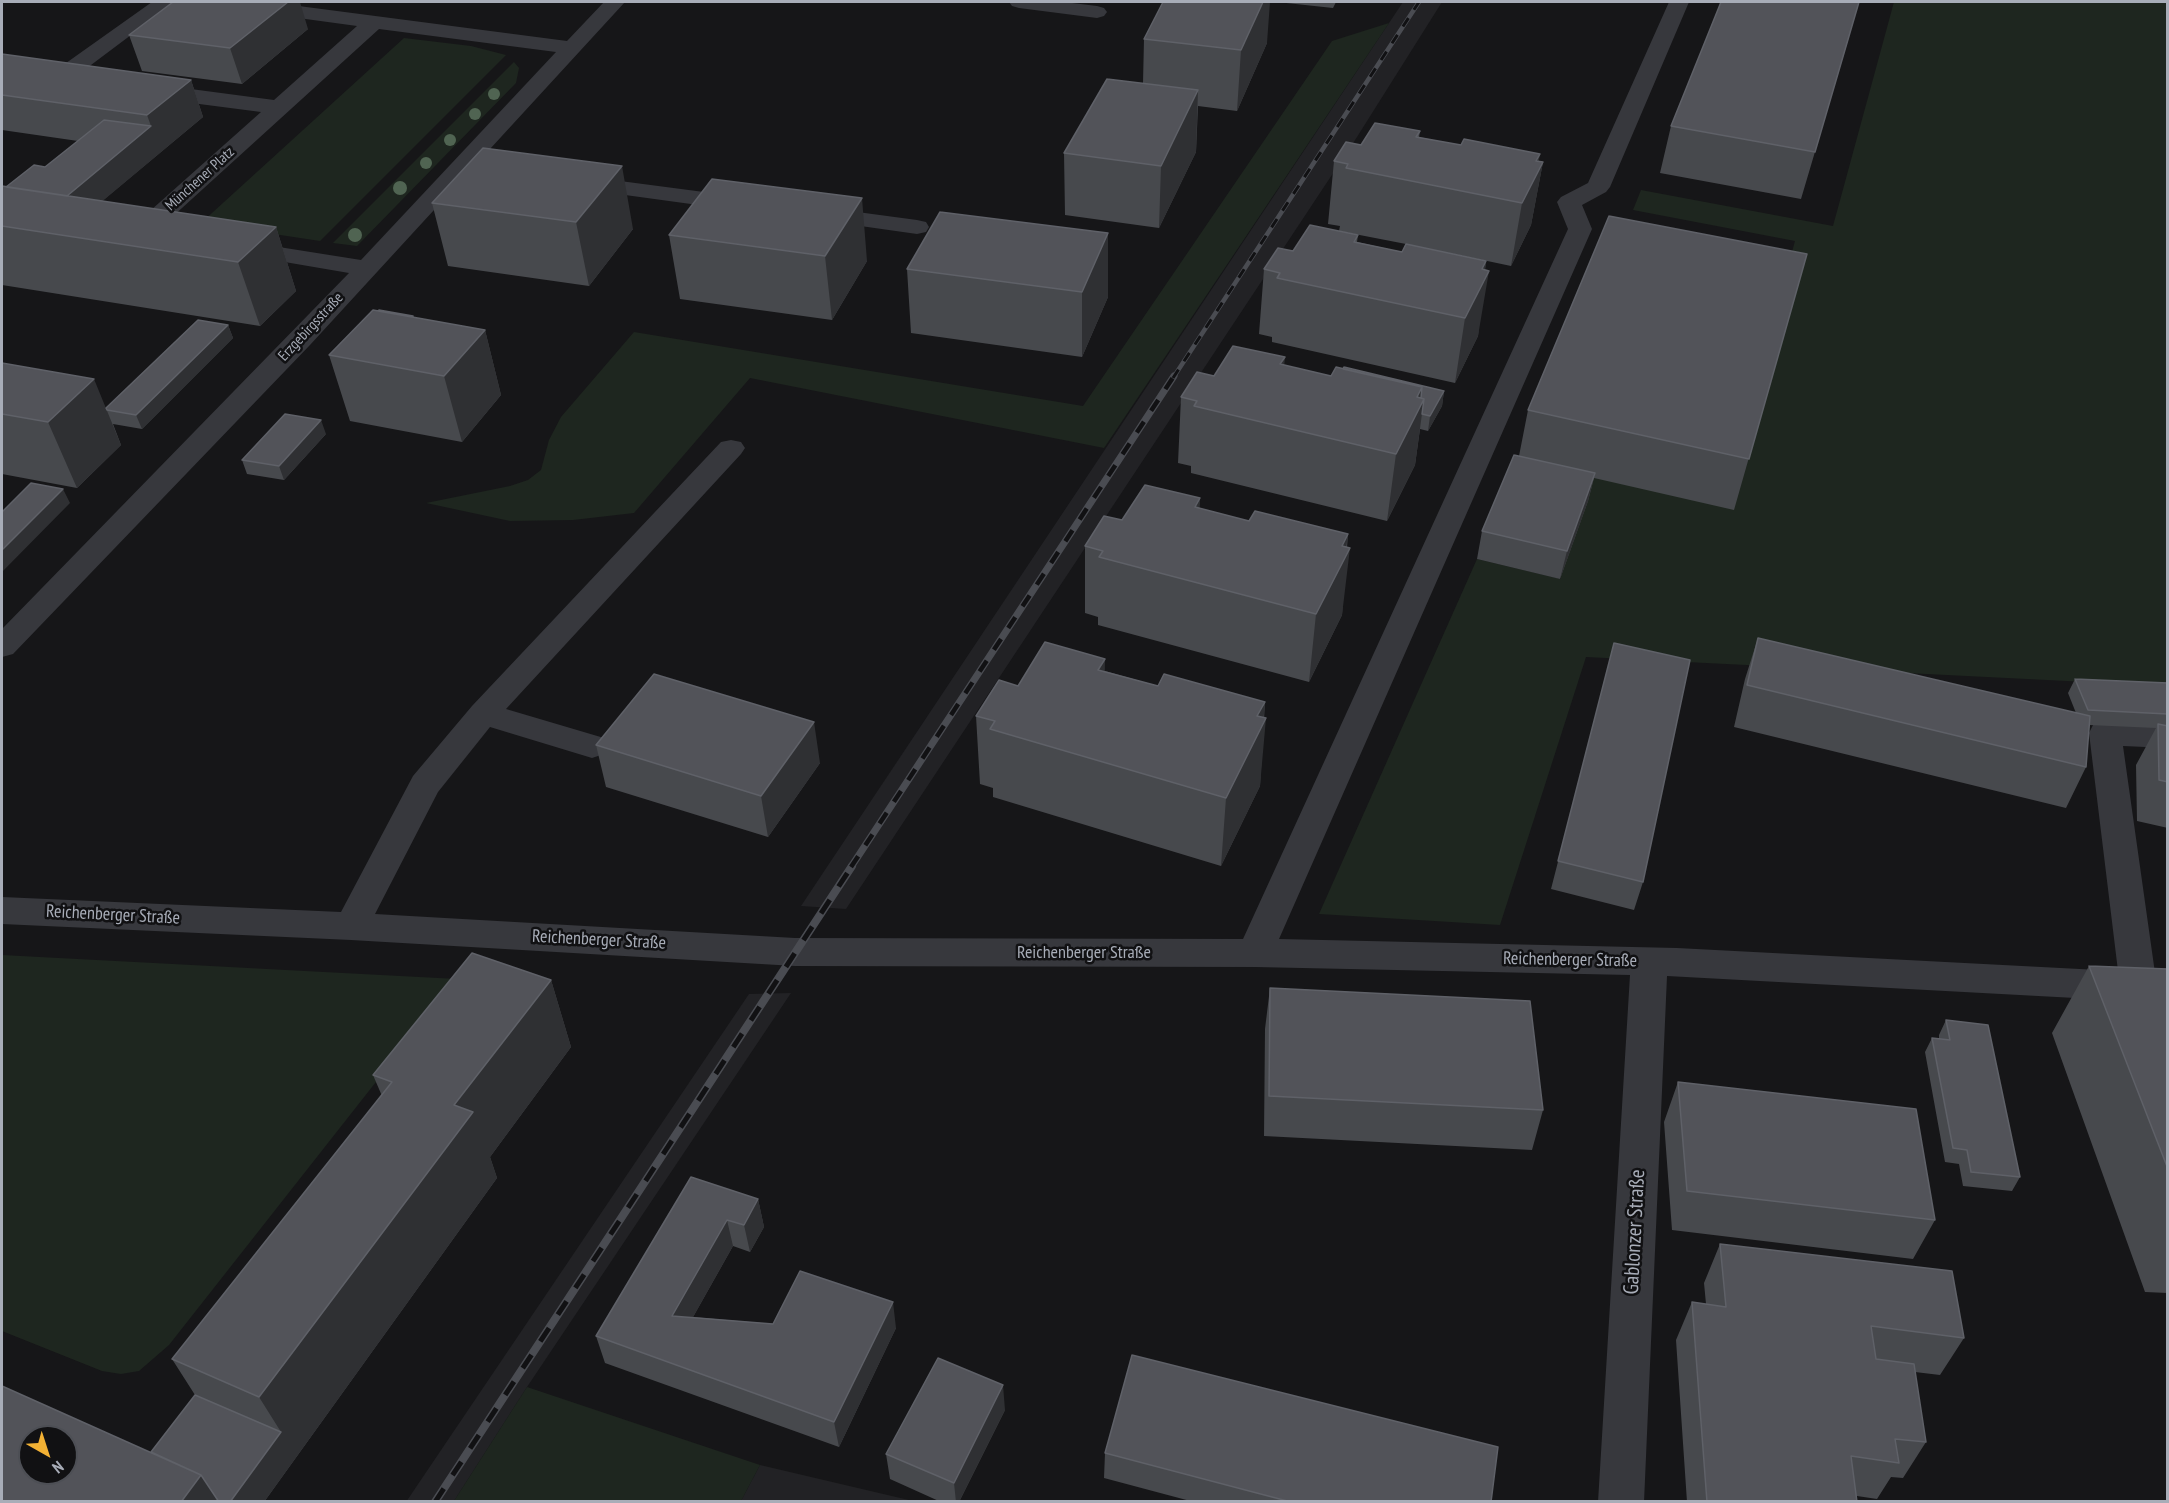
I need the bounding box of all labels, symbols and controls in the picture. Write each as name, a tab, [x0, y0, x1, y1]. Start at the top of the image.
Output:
street label: Münchener Platz	[162, 143, 238, 215]
street label: Erzgebirgsstraße	[275, 289, 347, 365]
street label: Reichenberger Straße	[45, 901, 181, 929]
street label: Reichenberger Straße	[531, 926, 667, 954]
street label: Reichenberger Straße	[1017, 942, 1151, 964]
street label: Reichenberger Straße	[1503, 948, 1637, 972]
street label: Gablonzer Straße	[1619, 1169, 1651, 1295]
north arrow	[18, 1425, 78, 1485]
text: N	[48, 1457, 68, 1478]

